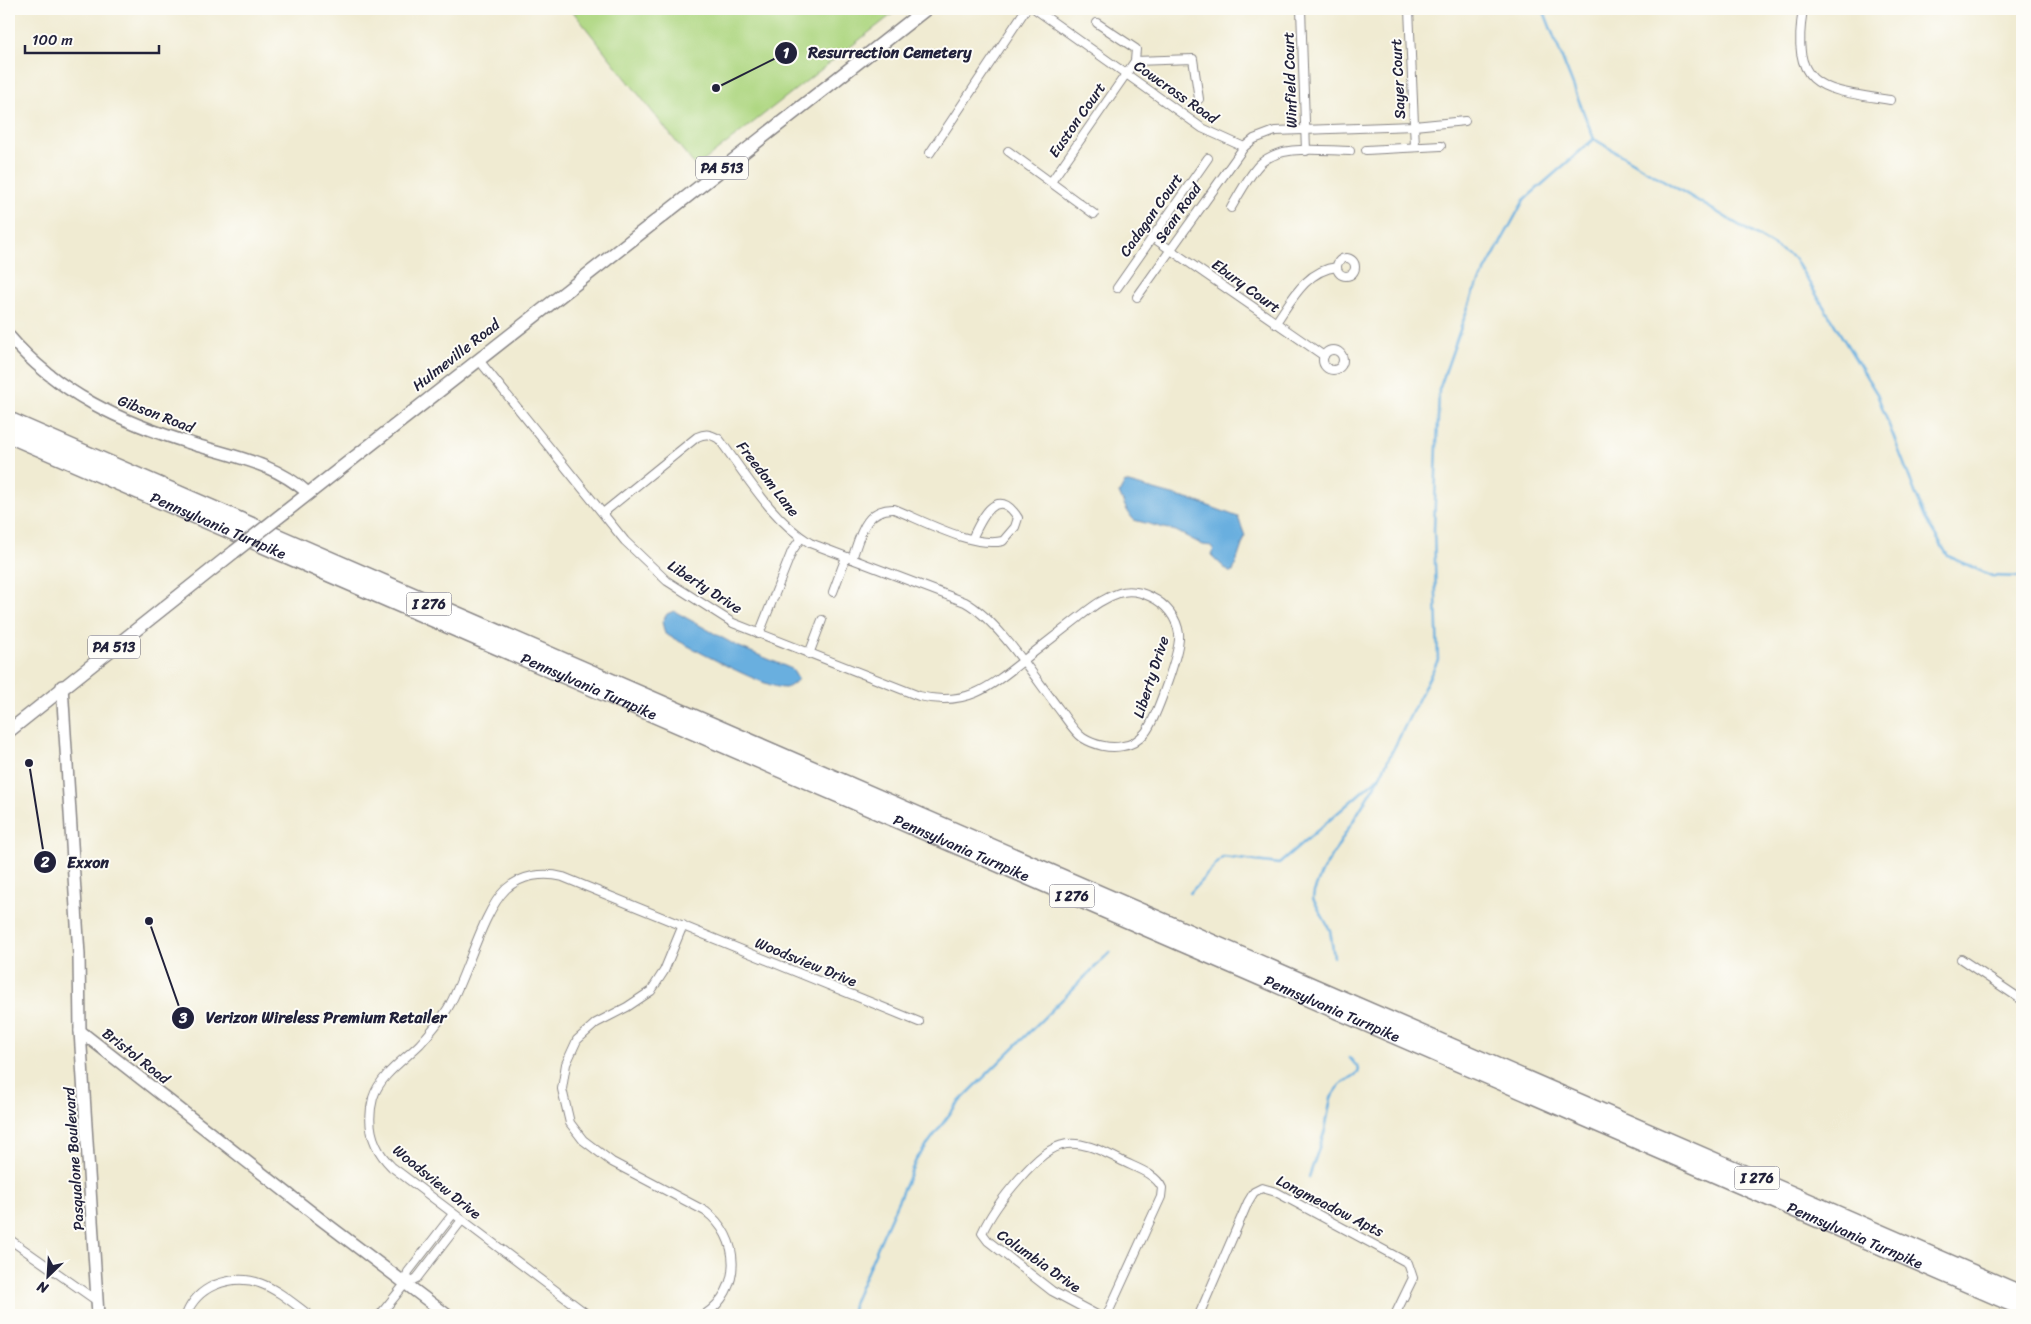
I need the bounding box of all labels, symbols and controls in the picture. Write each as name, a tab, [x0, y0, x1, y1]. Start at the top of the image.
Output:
scale bar	[25, 22, 159, 54]
text: 100 m	[32, 27, 73, 53]
street label: Winfield Court	[1275, 31, 1305, 129]
callout: Resurrection Cemetery	[773, 37, 981, 68]
text: Resurrection Cemetery	[807, 38, 972, 67]
street label: Sayer Court	[1383, 38, 1413, 120]
text: 1	[783, 40, 790, 66]
street label: Cowcross Road	[1128, 53, 1225, 131]
street label: Euston Court	[1041, 77, 1113, 163]
road number: PA 513	[696, 156, 748, 180]
street label: Cadagan Court	[1112, 167, 1190, 262]
street label: Sean Road	[1148, 177, 1209, 249]
street label: Ebury Court	[1206, 252, 1286, 320]
street label: Hulmeville Road	[406, 312, 506, 398]
street label: Gibson Road	[114, 387, 199, 441]
street label: Freedom Lane	[730, 435, 806, 523]
street label: Pennsylvania Turnpike	[146, 485, 290, 567]
street label: Liberty Drive	[662, 553, 748, 621]
road number: I 276	[406, 592, 452, 616]
street label: Liberty Drive	[1126, 632, 1177, 721]
road number: PA 513	[88, 636, 140, 659]
street label: Pennsylvania Turnpike	[517, 645, 661, 727]
street label: Pennsylvania Turnpike	[889, 807, 1033, 889]
callout: Exxon	[32, 847, 119, 878]
text: Exxon	[67, 848, 109, 877]
text: 2	[40, 849, 50, 875]
road number: I 276	[1050, 884, 1094, 908]
street label: Woodsview Drive	[751, 930, 861, 994]
street label: Pennsylvania Turnpike	[1260, 968, 1404, 1050]
callout: Verizon Wireless Premium Retailer	[171, 1002, 456, 1033]
text: Verizon Wireless Premium Retailer	[206, 1003, 448, 1032]
text: 3	[178, 1005, 188, 1031]
street label: Bristol Road	[96, 1021, 177, 1092]
street label: Pasqualone Boulevard	[56, 1085, 92, 1231]
street label: Woodsview Drive	[387, 1138, 487, 1226]
road number: I 276	[1734, 1166, 1780, 1190]
street label: Longmeadow Apts	[1272, 1168, 1389, 1244]
street label: Pennsylvania Turnpike	[1783, 1195, 1927, 1277]
street label: Columbia Drive	[991, 1222, 1087, 1300]
north arrow	[22, 1252, 72, 1302]
text: N	[33, 1274, 53, 1301]

